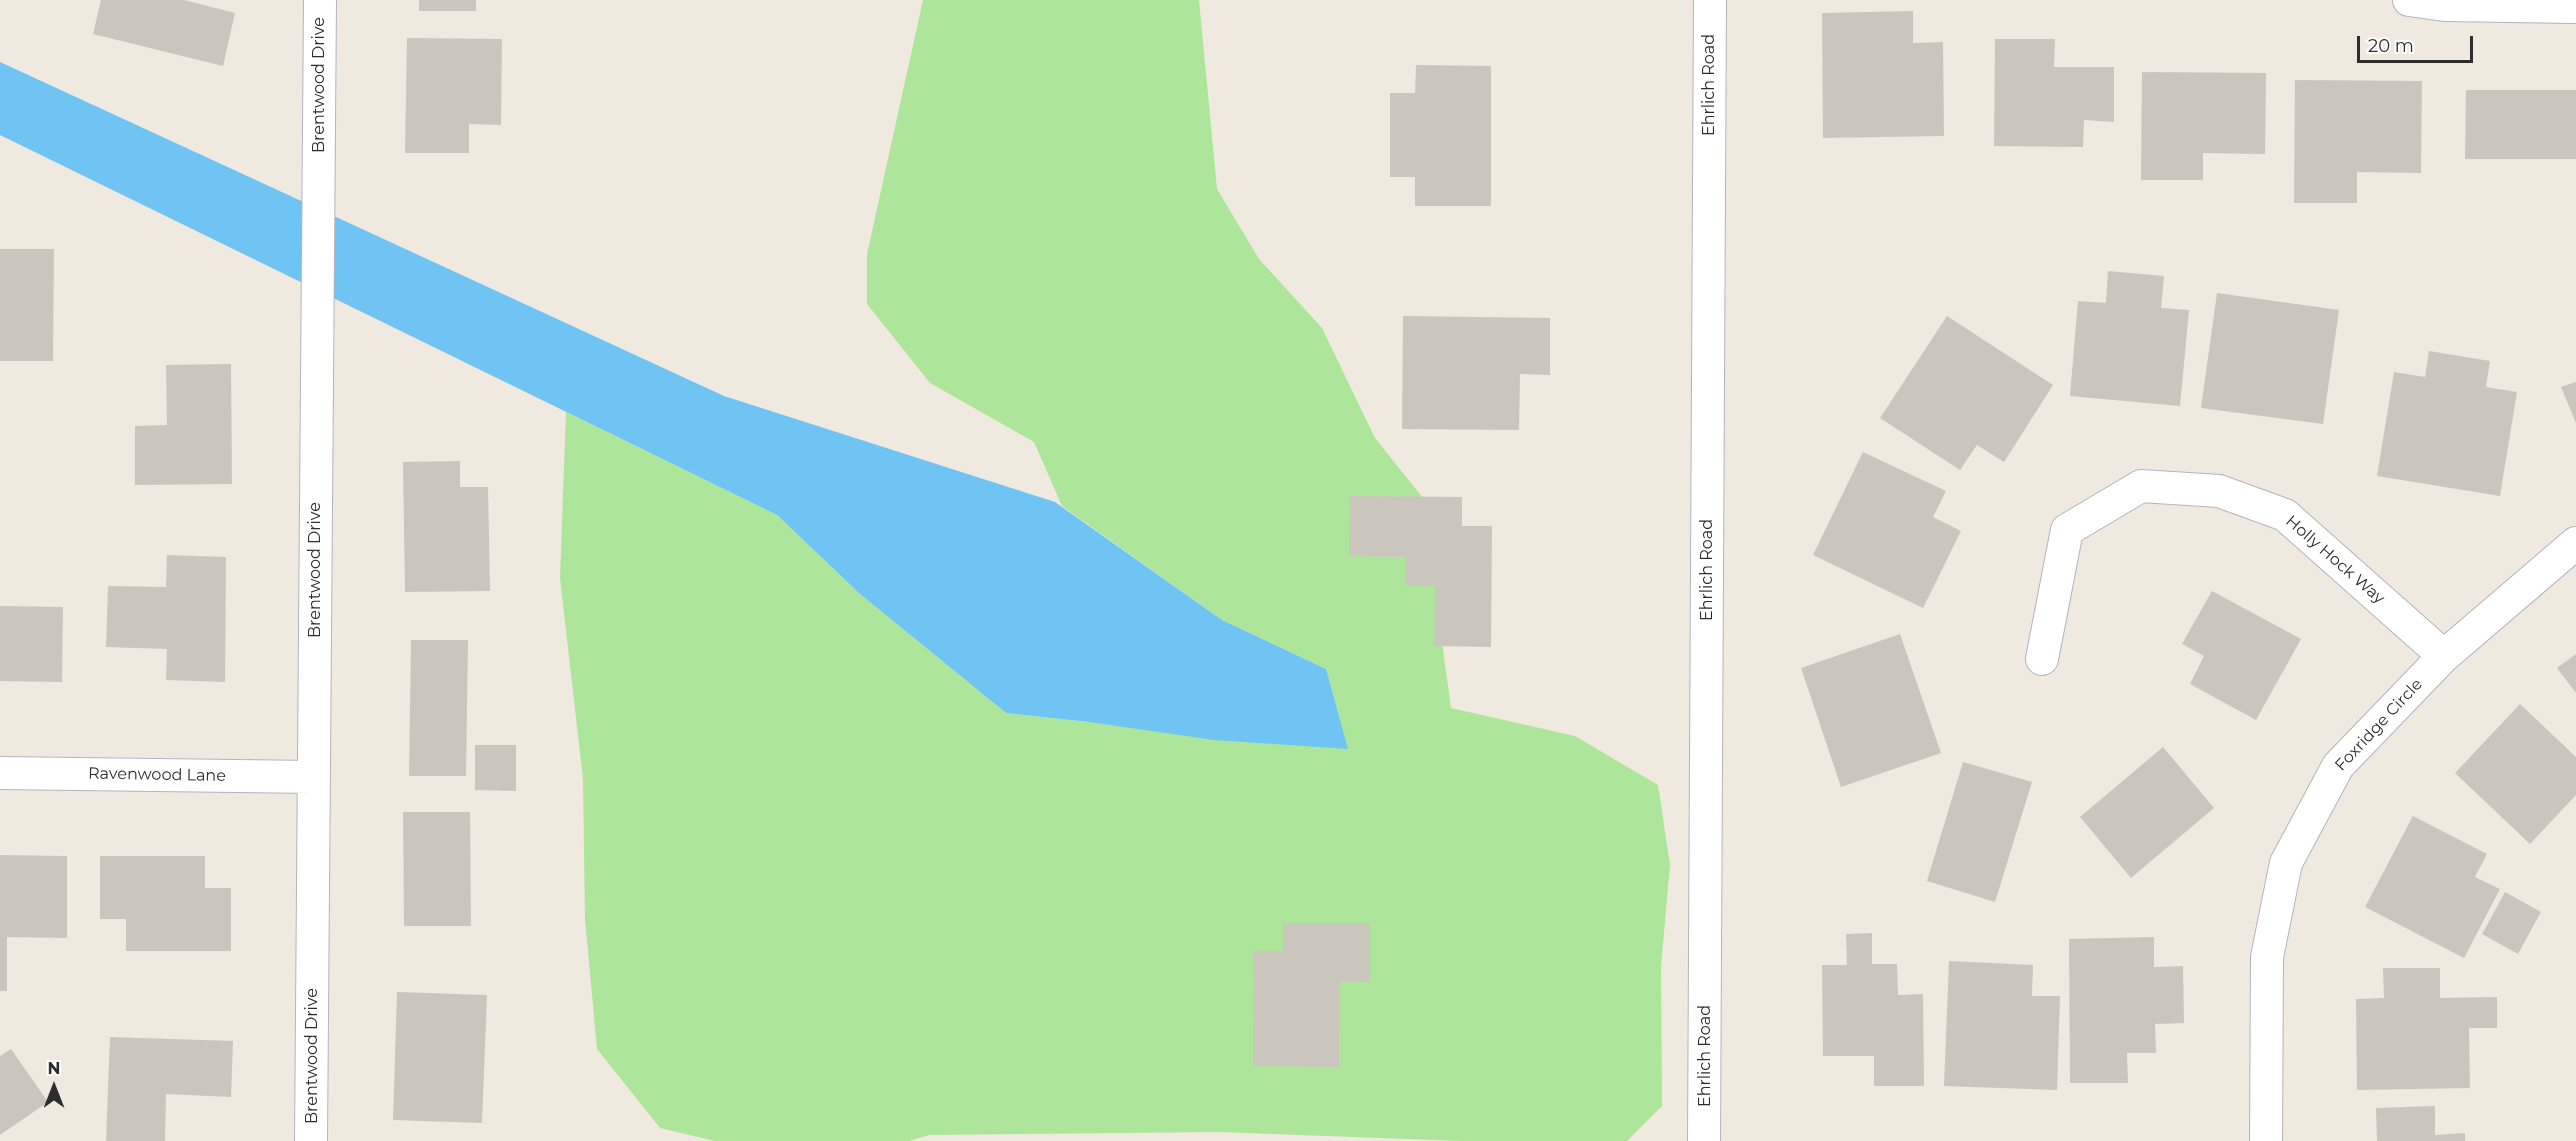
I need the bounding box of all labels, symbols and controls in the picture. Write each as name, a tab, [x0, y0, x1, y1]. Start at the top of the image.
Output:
street label: Brentwood Drive	[309, 17, 329, 153]
scale bar	[2360, 24, 2476, 62]
street label: Ehrlich Road	[1699, 34, 1719, 136]
text: 20 m	[2368, 35, 2414, 57]
street label: Brentwood Drive	[305, 502, 325, 638]
street label: Holly Hock Way	[2282, 512, 2388, 608]
street label: Ehrlich Road	[1697, 519, 1717, 621]
street label: Foxridge Circle	[2331, 675, 2427, 775]
street label: Ravenwood Lane	[88, 764, 226, 786]
street label: Brentwood Drive	[302, 988, 322, 1124]
street label: Ehrlich Road	[1695, 1005, 1715, 1107]
north arrow	[24, 1057, 84, 1117]
text: N	[48, 1059, 60, 1078]

